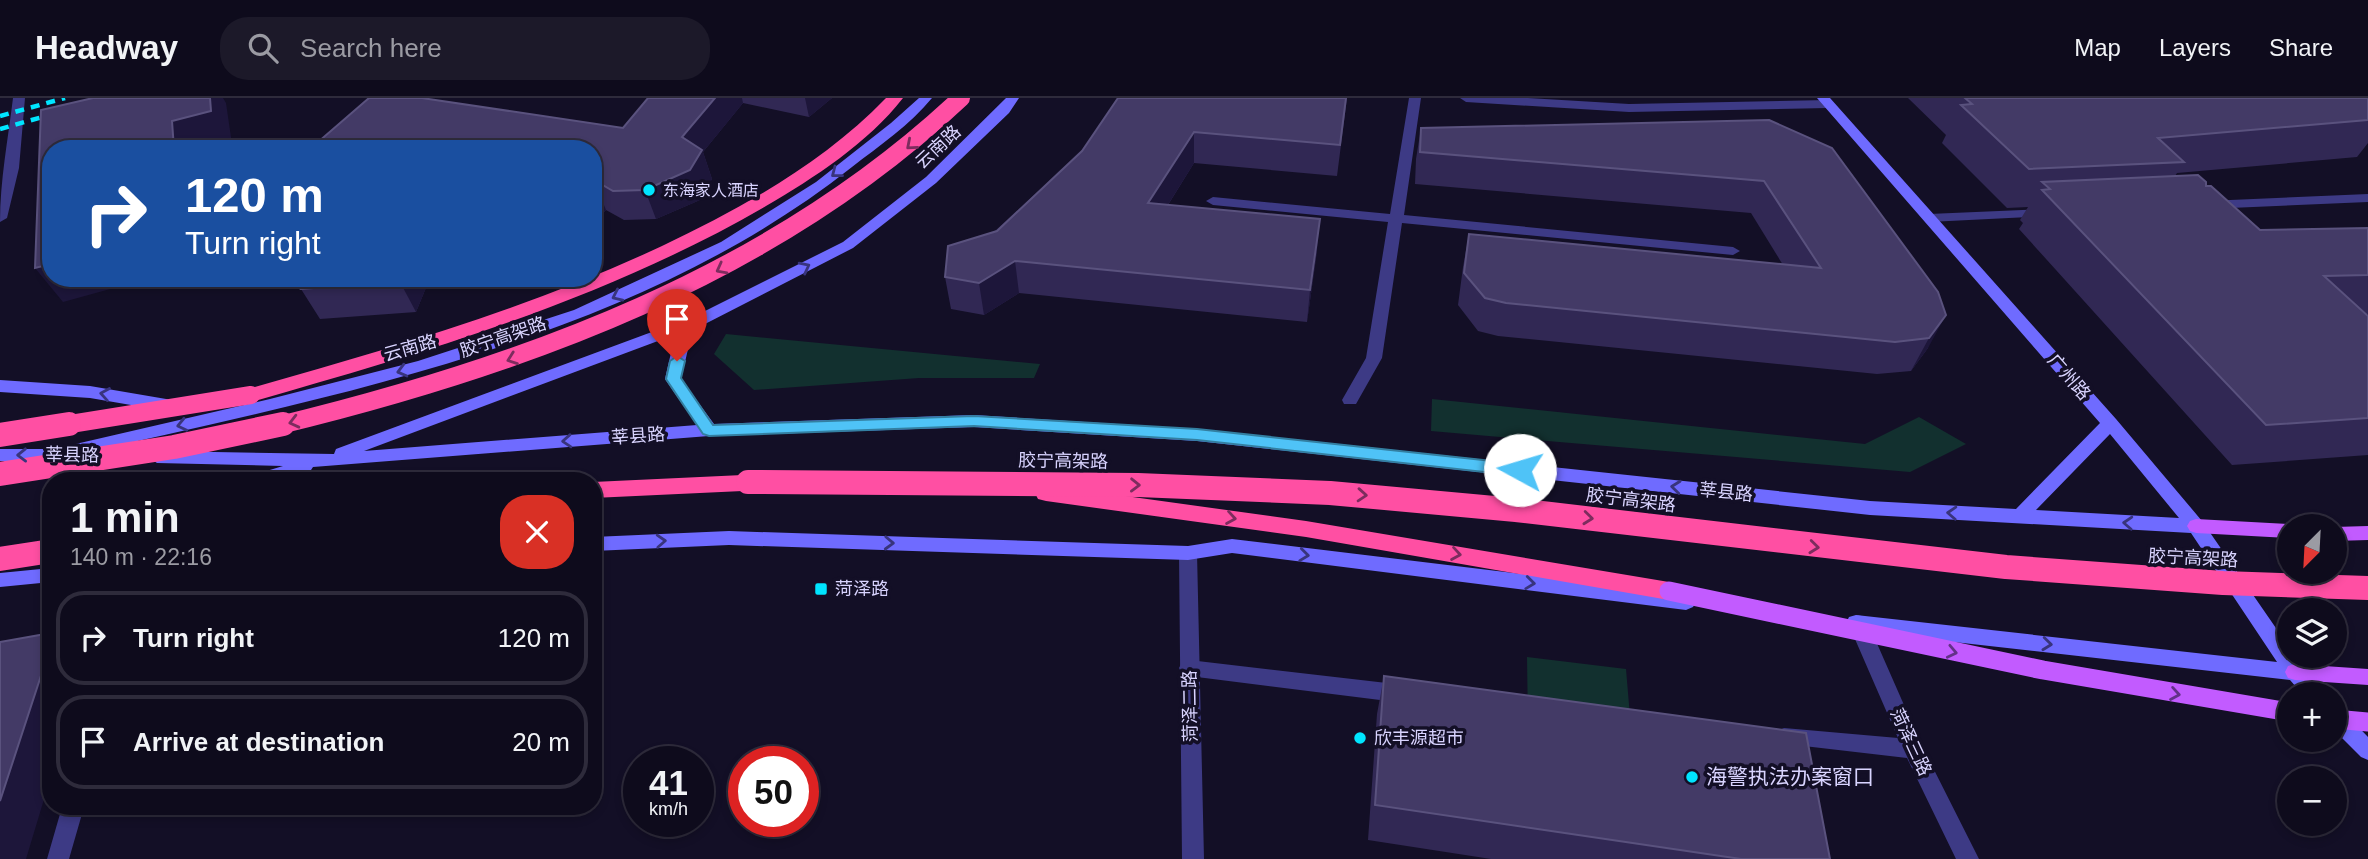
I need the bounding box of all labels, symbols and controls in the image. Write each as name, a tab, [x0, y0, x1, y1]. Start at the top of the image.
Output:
search box	[220, 17, 710, 80]
text: Headway	[35, 29, 178, 66]
icon: search	[244, 29, 282, 67]
text: Search here	[300, 33, 442, 63]
text: Map	[2074, 34, 2121, 61]
text: Layers	[2159, 34, 2231, 61]
text: Share	[2269, 34, 2333, 61]
street label: 云南路	[911, 121, 965, 173]
one-way arrow	[906, 137, 919, 149]
one-way arrow	[831, 164, 844, 177]
icon: right	[70, 168, 161, 259]
text: 120 m	[185, 168, 324, 222]
marker: 东海家人酒店	[641, 182, 657, 198]
place label: 东海家人酒店	[663, 182, 759, 199]
text: Turn right	[185, 225, 321, 261]
one-way arrow	[716, 260, 728, 274]
one-way arrow	[798, 261, 810, 275]
one-way arrow	[612, 288, 624, 302]
pin	[647, 289, 707, 361]
icon: arrive	[658, 300, 696, 338]
street label: 胶宁高架路	[457, 313, 549, 361]
street label: 云南路	[381, 331, 439, 365]
street label: 广州路	[2044, 350, 2094, 404]
one-way arrow	[507, 351, 519, 365]
one-way arrow	[397, 362, 409, 377]
one-way arrow	[99, 388, 111, 403]
one-way arrow	[288, 414, 300, 428]
one-way arrow	[176, 417, 188, 431]
street label: 莘县路	[610, 424, 666, 448]
one-way arrow	[562, 433, 573, 448]
position arrow	[1483, 433, 1557, 507]
street label: 莘县路	[45, 445, 99, 465]
one-way arrow	[17, 447, 28, 462]
street label: 胶宁高架路	[1018, 450, 1108, 472]
one-way arrow	[1130, 477, 1141, 493]
street label: 莘县路	[1698, 479, 1754, 505]
one-way arrow	[1671, 480, 1682, 495]
street label: 胶宁高架路	[1585, 485, 1677, 515]
one-way arrow	[1357, 487, 1368, 502]
text: 1 min	[70, 494, 180, 541]
button: close	[500, 495, 574, 569]
one-way arrow	[1946, 505, 1957, 520]
one-way arrow	[1225, 510, 1237, 525]
one-way arrow	[1583, 510, 1594, 525]
north arrow	[2277, 514, 2347, 584]
map controls	[2277, 514, 2347, 836]
one-way arrow	[2123, 515, 2134, 530]
one-way arrow	[656, 533, 667, 548]
one-way arrow	[884, 536, 895, 551]
one-way arrow	[1809, 539, 1820, 554]
text: 140 m · 22:16	[70, 544, 212, 570]
one-way arrow	[1450, 546, 1461, 561]
street label: 胶宁高架路	[2148, 546, 2238, 570]
one-way arrow	[1298, 548, 1310, 563]
one-way arrow	[1524, 575, 1536, 590]
place label: 菏泽路	[835, 579, 889, 599]
marker: 菏泽路	[813, 581, 829, 597]
button: layers	[2277, 598, 2347, 668]
icon: right	[74, 619, 112, 657]
text: Turn right	[133, 623, 254, 653]
text: 120 m	[498, 623, 570, 653]
one-way arrow	[2042, 637, 2053, 652]
one-way arrow	[1946, 643, 1958, 658]
street label: 菏泽二路	[1179, 670, 1201, 742]
button: +	[2277, 682, 2347, 752]
one-way arrow	[2169, 685, 2181, 700]
street label: 菏泽三路	[1887, 705, 1935, 779]
icon: arrive	[74, 723, 112, 761]
text: Arrive at destination	[133, 727, 384, 757]
text: 20 m	[512, 727, 570, 757]
place label: 欣丰源超市	[1374, 728, 1464, 748]
marker: 欣丰源超市	[1352, 730, 1368, 746]
speed limit sign: 50	[728, 746, 819, 837]
text: 41	[649, 763, 688, 802]
place label: 海警执法办案窗口	[1706, 765, 1874, 788]
button: −	[2277, 766, 2347, 836]
marker: 海警执法办案窗口	[1684, 769, 1700, 785]
text: km/h	[649, 799, 688, 819]

